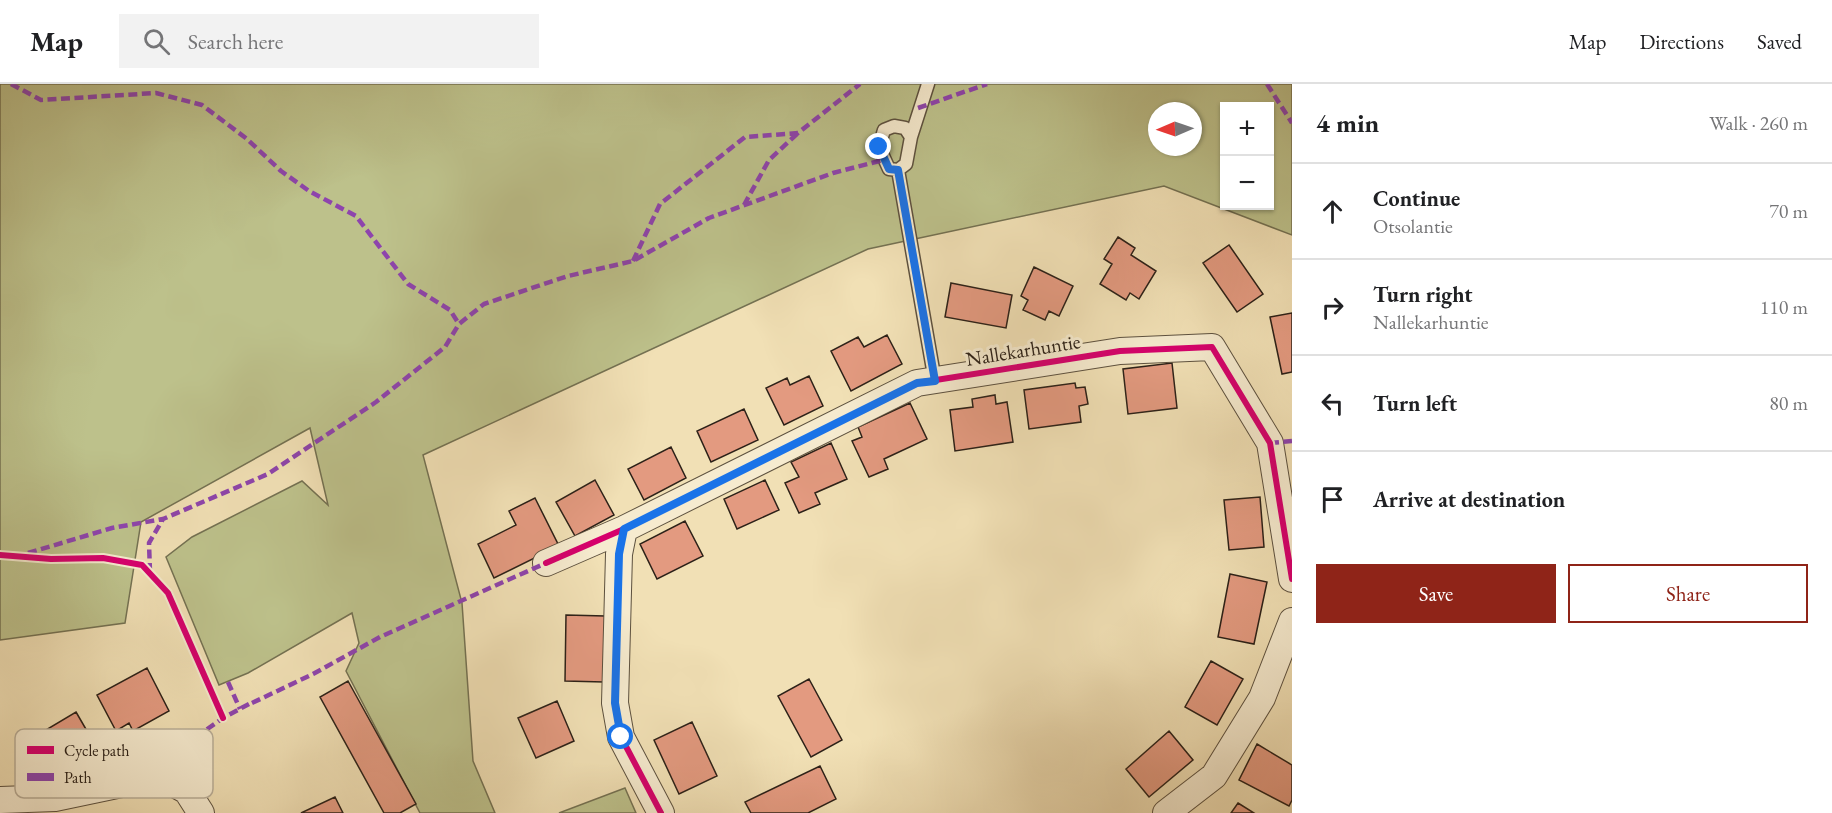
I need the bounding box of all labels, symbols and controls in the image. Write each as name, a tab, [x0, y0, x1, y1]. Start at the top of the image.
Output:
search box	[119, 14, 539, 68]
text: Map	[30, 23, 83, 59]
icon: search	[140, 25, 173, 58]
text: Search here	[188, 27, 283, 56]
text: Map	[1569, 28, 1606, 55]
text: Directions	[1639, 28, 1724, 55]
text: Saved	[1757, 28, 1802, 55]
north arrow	[1148, 102, 1202, 156]
map controls	[1220, 102, 1274, 210]
button: +	[1220, 102, 1274, 156]
text: 4 min	[1316, 106, 1379, 140]
text: Walk · 260 m	[1709, 110, 1808, 136]
route end	[865, 133, 891, 159]
button: −	[1220, 156, 1274, 210]
text: Continue	[1373, 184, 1460, 213]
icon: ahead	[1316, 195, 1349, 228]
text: 70 m	[1769, 198, 1808, 224]
text: Otsolantie	[1373, 213, 1453, 239]
text: Turn right	[1373, 280, 1472, 309]
icon: right	[1316, 291, 1349, 324]
text: 110 m	[1760, 294, 1808, 320]
text: Nallekarhuntie	[1373, 309, 1489, 335]
street label: Nallekarhuntie	[964, 328, 1082, 372]
icon: left	[1316, 387, 1349, 420]
text: Turn left	[1373, 389, 1457, 418]
text: 80 m	[1769, 390, 1808, 416]
icon: arrive	[1316, 483, 1349, 516]
text: Arrive at destination	[1373, 485, 1565, 514]
button: Save	[1316, 564, 1556, 623]
button: Share	[1568, 564, 1808, 623]
route start	[607, 723, 633, 749]
legend	[15, 729, 213, 798]
text: Cycle path	[64, 740, 129, 761]
text: Path	[64, 767, 92, 788]

